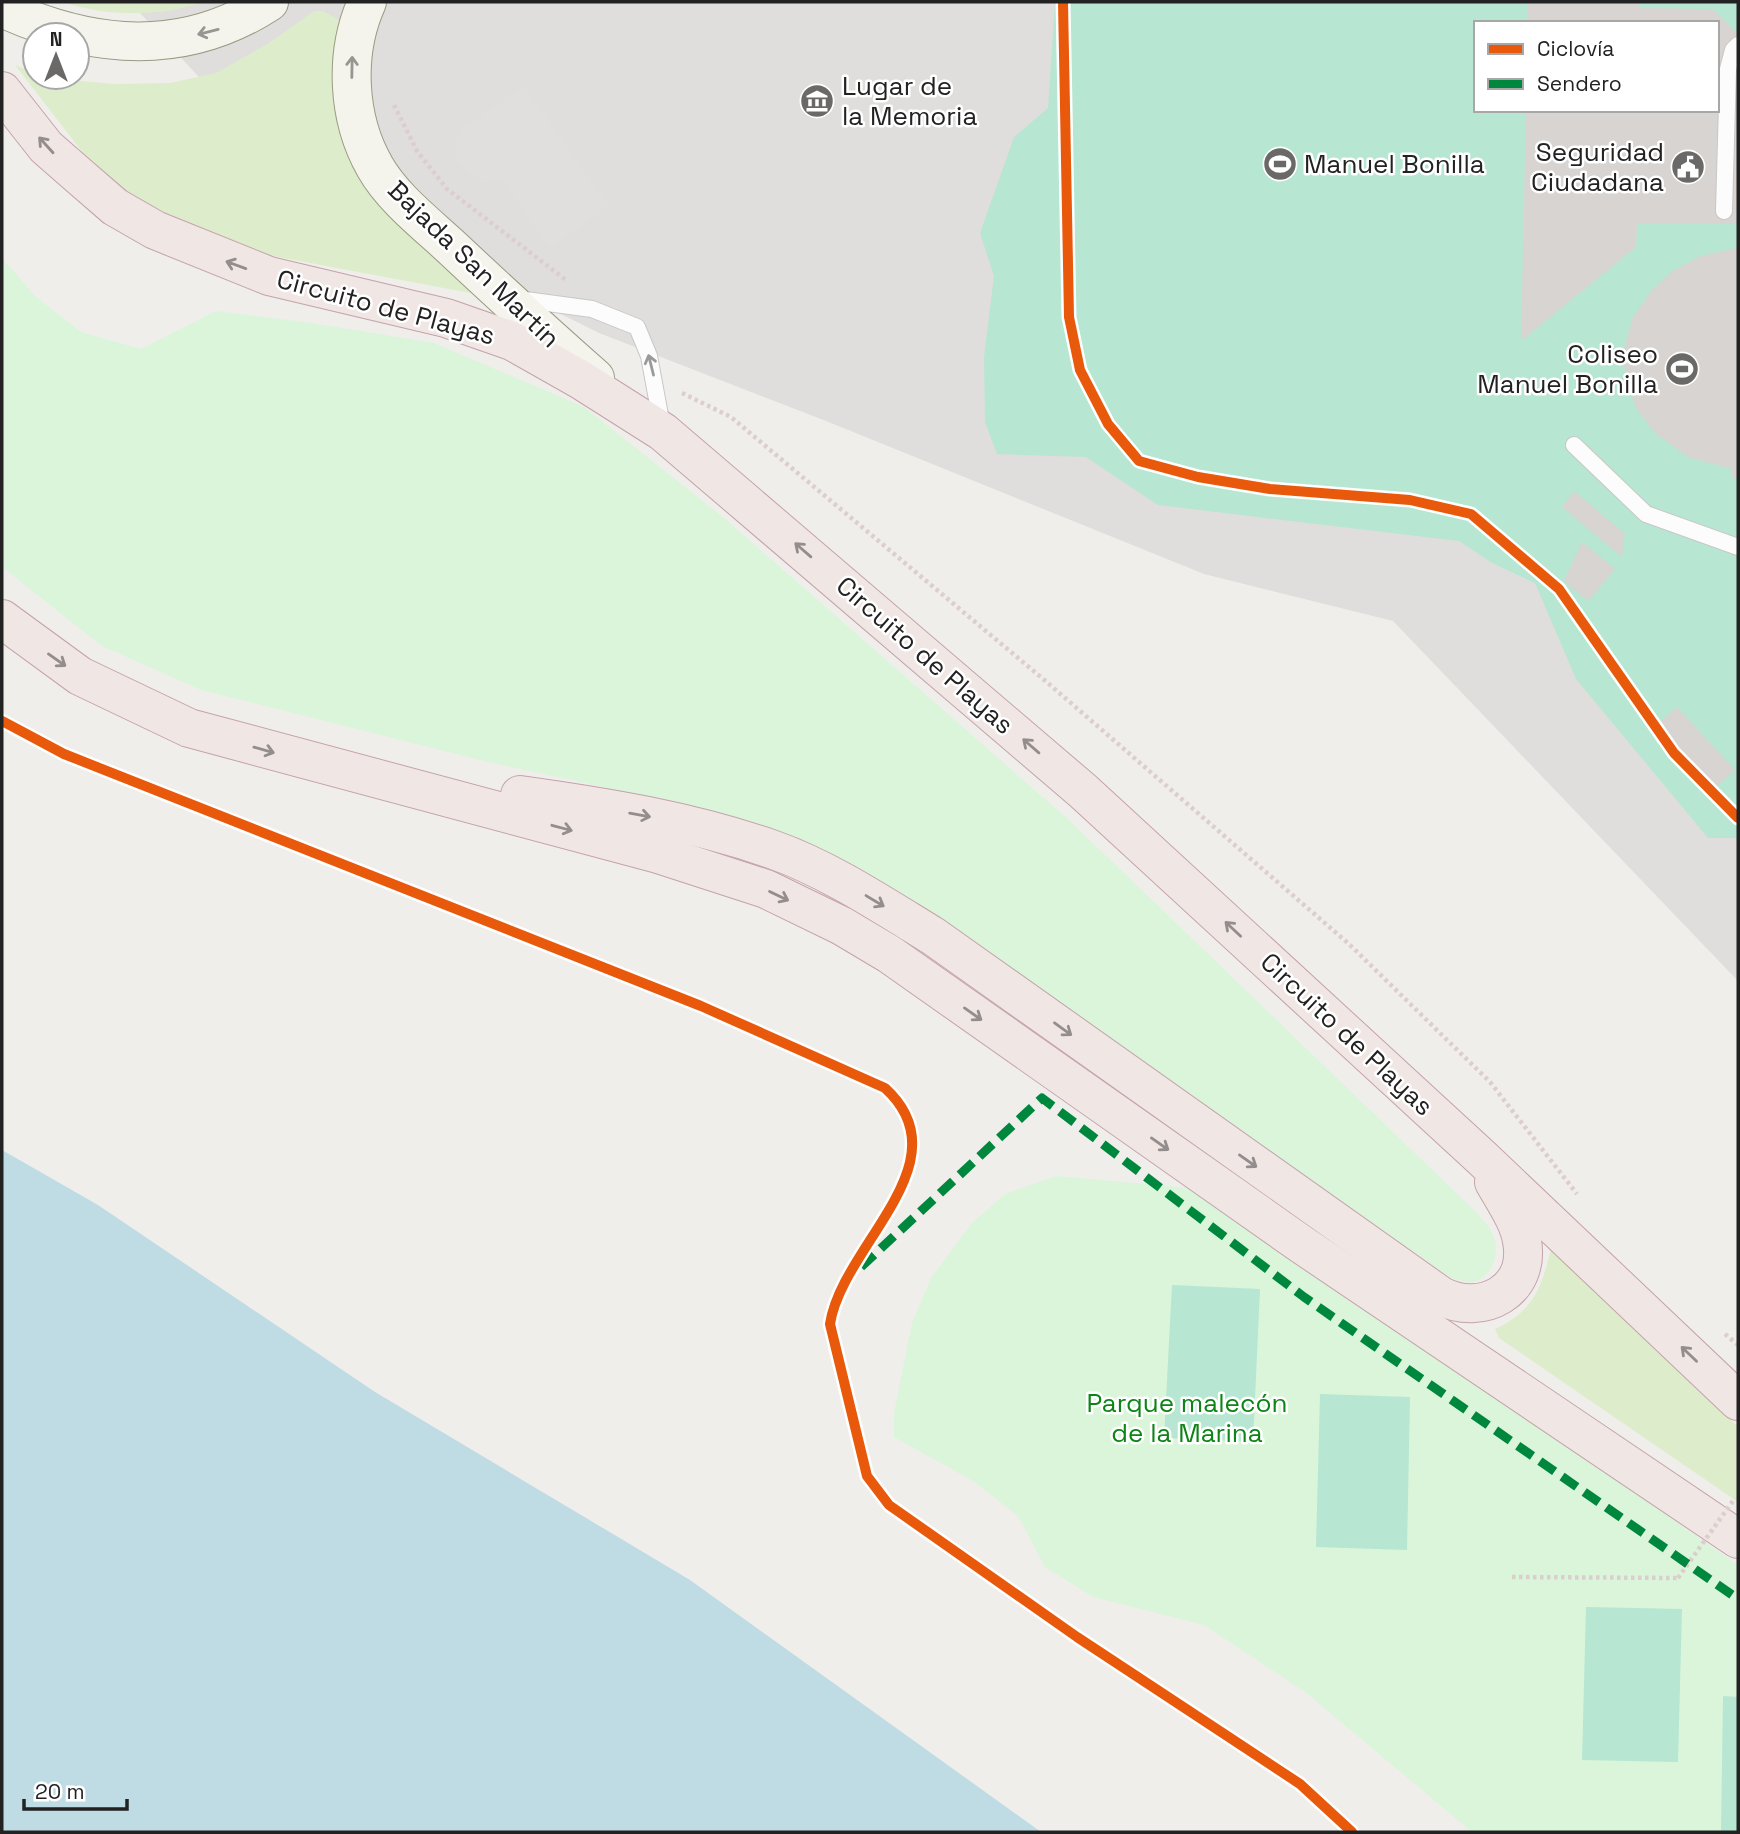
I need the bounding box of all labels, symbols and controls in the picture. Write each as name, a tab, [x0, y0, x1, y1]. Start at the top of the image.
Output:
north arrow	[21, 21, 91, 91]
legend	[1474, 21, 1719, 112]
text: N	[50, 27, 62, 52]
one-way arrow	[197, 27, 219, 40]
text: Ciclovía	[1537, 35, 1614, 62]
one-way arrow	[345, 55, 359, 78]
place label: Lugar de la Memoria	[842, 69, 977, 133]
text: Sendero	[1537, 70, 1622, 97]
museum icon: Lugar de la Memoria	[798, 82, 836, 120]
place label: Seguridad Ciudadana	[1531, 135, 1664, 199]
one-way arrow	[37, 137, 54, 154]
sports icon: Manuel Bonilla	[1261, 145, 1299, 183]
place label: Manuel Bonilla	[1304, 147, 1485, 181]
public building icon: Seguridad Ciudadana	[1669, 148, 1707, 186]
street label: Bajada San Martín	[381, 173, 567, 355]
one-way arrow	[226, 257, 248, 270]
street label: Circuito de Playas	[273, 262, 499, 352]
place label: Coliseo Manuel Bonilla	[1477, 337, 1658, 401]
sports icon: Coliseo Manuel Bonilla	[1663, 350, 1701, 388]
one-way arrow	[644, 354, 657, 377]
one-way arrow	[794, 542, 812, 558]
street label: Circuito de Playas	[829, 569, 1021, 741]
one-way arrow	[47, 652, 66, 667]
one-way arrow	[1023, 738, 1041, 754]
one-way arrow	[253, 745, 275, 758]
one-way arrow	[628, 809, 651, 822]
one-way arrow	[551, 822, 573, 835]
one-way arrow	[768, 890, 789, 903]
one-way arrow	[865, 894, 885, 908]
one-way arrow	[1224, 921, 1242, 937]
street label: Circuito de Playas	[1253, 945, 1441, 1123]
one-way arrow	[964, 1006, 983, 1021]
one-way arrow	[1053, 1022, 1072, 1036]
one-way arrow	[1150, 1137, 1169, 1151]
one-way arrow	[1238, 1154, 1257, 1168]
one-way arrow	[1681, 1346, 1698, 1363]
park label: Parque malecón de la Marina	[1087, 1386, 1287, 1450]
scale bar	[24, 1768, 128, 1812]
text: 20 m	[35, 1778, 85, 1805]

